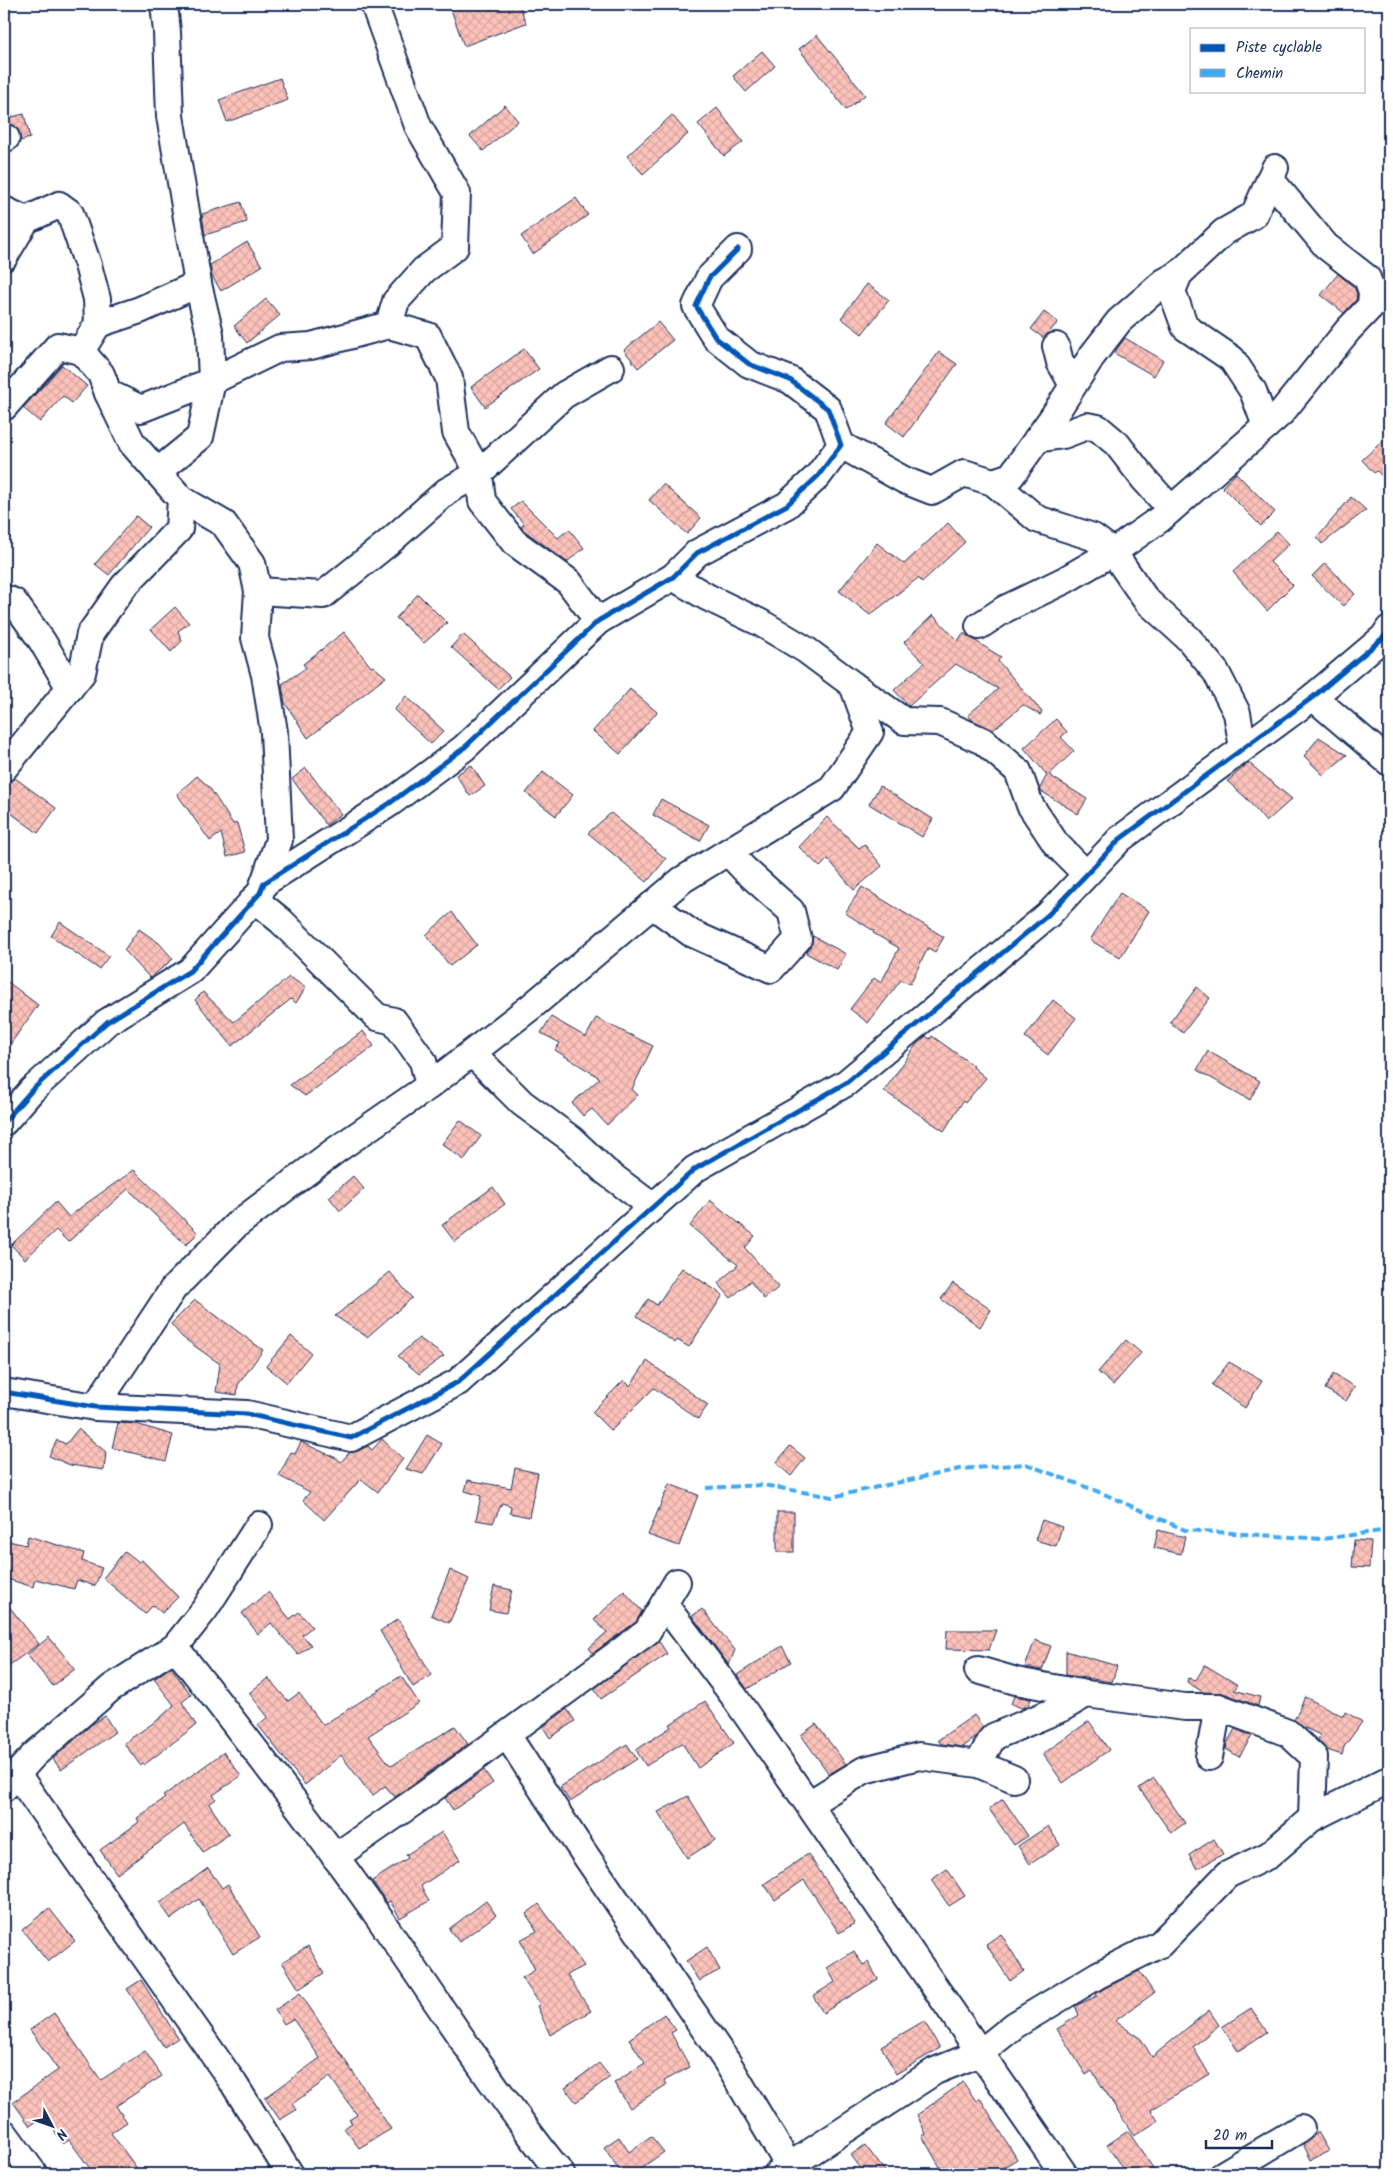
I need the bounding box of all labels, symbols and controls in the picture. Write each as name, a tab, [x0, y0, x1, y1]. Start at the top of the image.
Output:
legend	[1190, 28, 1366, 92]
text: Piste cyclable	[1236, 36, 1322, 60]
text: Chemin	[1236, 62, 1283, 86]
north arrow	[28, 2100, 78, 2150]
scale bar	[1206, 2118, 1272, 2150]
text: N	[50, 2123, 72, 2145]
text: 20 m	[1213, 2124, 1247, 2148]

